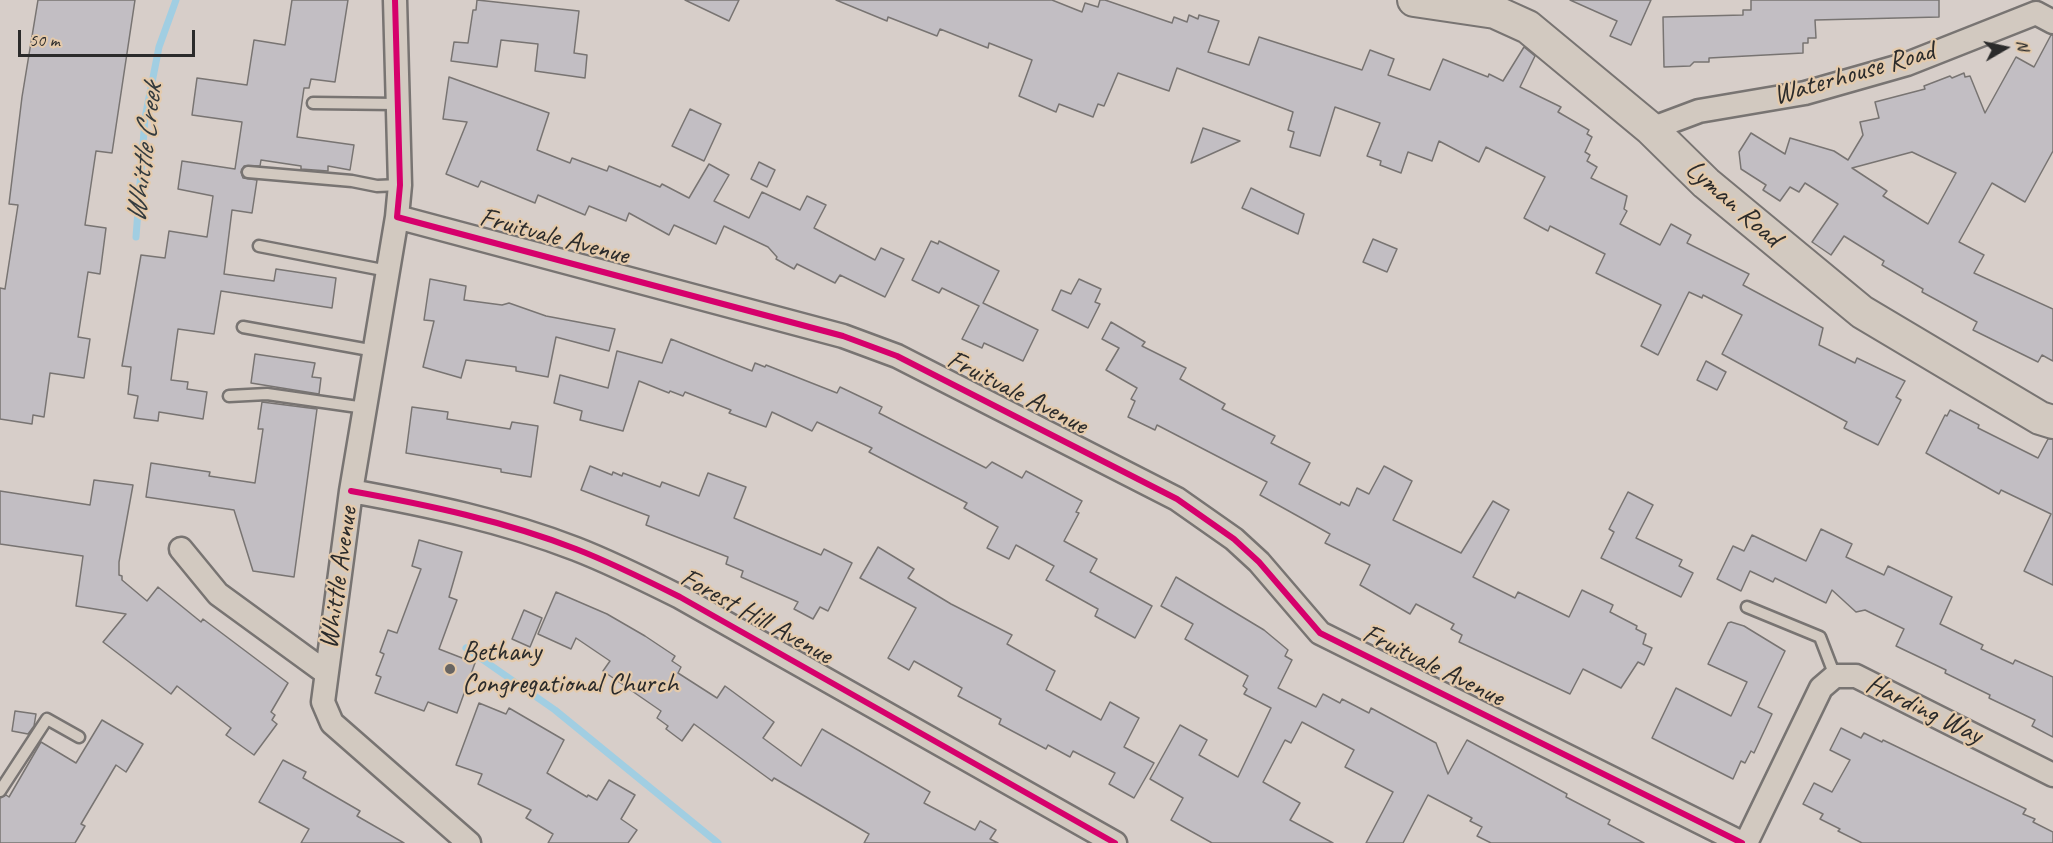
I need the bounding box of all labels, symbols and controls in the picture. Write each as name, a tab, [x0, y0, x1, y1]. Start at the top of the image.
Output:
scale bar	[21, 18, 198, 56]
north arrow	[1975, 18, 2035, 78]
text: 50 m	[29, 29, 60, 51]
street label: Waterhouse Road	[1770, 35, 1938, 113]
text: N	[2012, 39, 2033, 52]
water label: Whittle Creek	[119, 82, 171, 224]
street label: Lyman Road	[1678, 153, 1788, 255]
street label: Fruitvale Avenue	[476, 201, 632, 273]
street label: Fruitvale Avenue	[941, 343, 1093, 443]
street label: Whittle Avenue	[312, 505, 366, 651]
street label: Forest Hill Avenue	[674, 561, 838, 673]
street label: Fruitvale Avenue	[1357, 617, 1509, 715]
place label: Bethany Congregational Church	[462, 636, 678, 702]
marker: Bethany Congregational Church	[443, 662, 457, 676]
street label: Harding Way	[1860, 667, 1988, 753]

